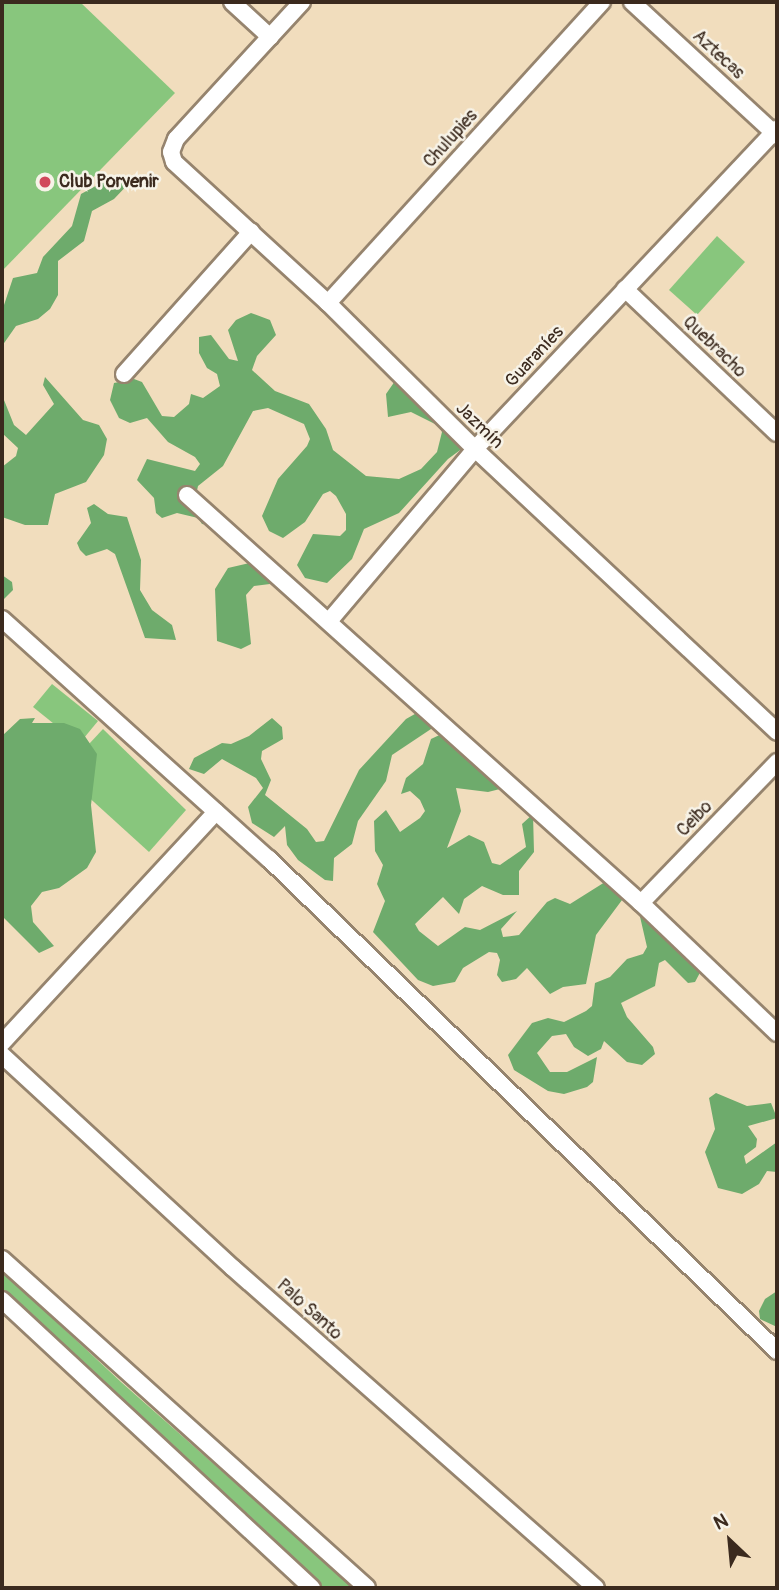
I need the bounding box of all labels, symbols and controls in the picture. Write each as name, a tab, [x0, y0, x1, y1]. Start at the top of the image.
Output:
street label: Aztecas	[688, 26, 748, 84]
street label: Chulupies	[419, 106, 483, 172]
place label: Club Porvenir	[59, 171, 159, 193]
marker: Club Porvenir	[37, 174, 53, 190]
street label: Quebracho	[678, 312, 750, 382]
street label: Guaraníes	[501, 322, 569, 392]
street label: Jazmín	[451, 398, 507, 454]
street label: Ceibo	[673, 797, 717, 841]
street label: Palo Santo	[272, 1275, 346, 1345]
north arrow	[695, 1506, 765, 1576]
text: N	[710, 1509, 732, 1536]

